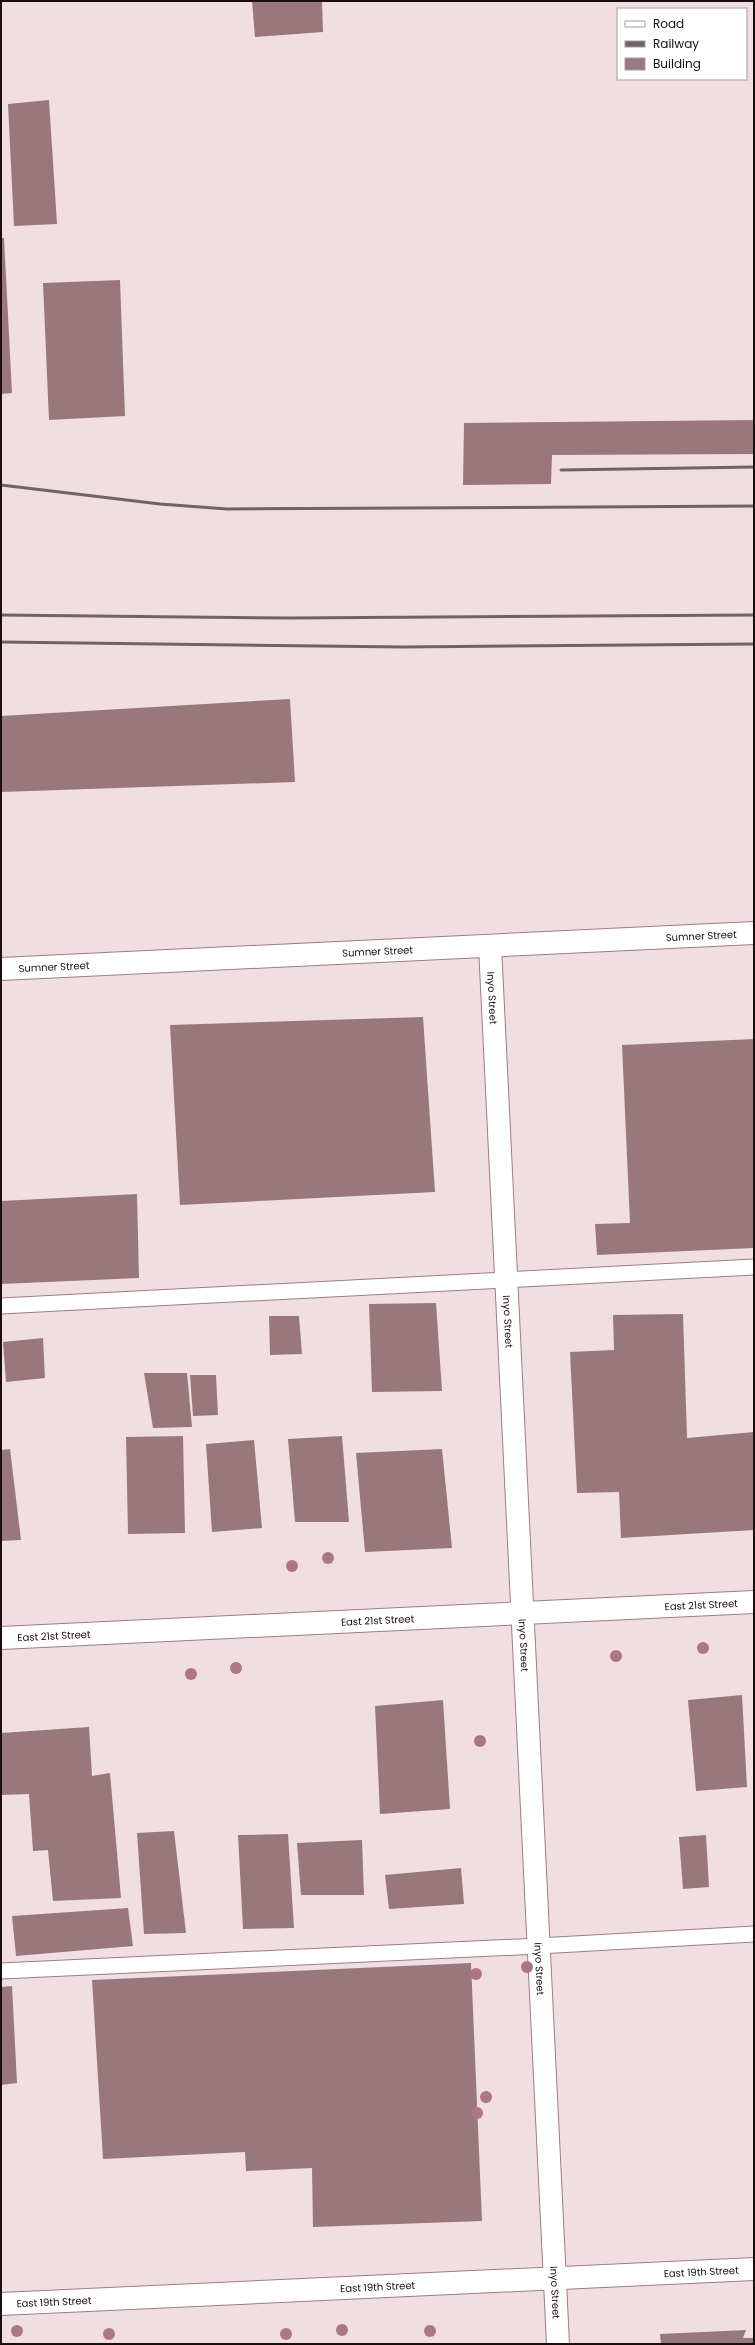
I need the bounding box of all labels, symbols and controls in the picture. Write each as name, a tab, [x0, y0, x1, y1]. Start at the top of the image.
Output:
legend	[617, 8, 747, 80]
text: Road	[653, 15, 684, 32]
text: Railway	[653, 35, 699, 52]
text: Building	[653, 55, 701, 72]
street label: Sumner Street	[665, 927, 737, 945]
street label: Sumner Street	[342, 942, 414, 961]
street label: Sumner Street	[18, 958, 90, 976]
street label: Inyo Street	[483, 971, 501, 1025]
street label: Inyo Street	[499, 1295, 517, 1349]
street label: East 21st Street	[664, 1596, 739, 1614]
street label: East 21st Street	[341, 1611, 415, 1630]
street label: Inyo Street	[515, 1618, 532, 1672]
street label: East 21st Street	[17, 1627, 91, 1645]
street label: Inyo Street	[530, 1942, 548, 1996]
street label: East 19th Street	[663, 2263, 739, 2281]
street label: Inyo Street	[546, 2266, 564, 2320]
street label: East 19th Street	[340, 2278, 416, 2296]
street label: East 19th Street	[16, 2293, 92, 2311]

